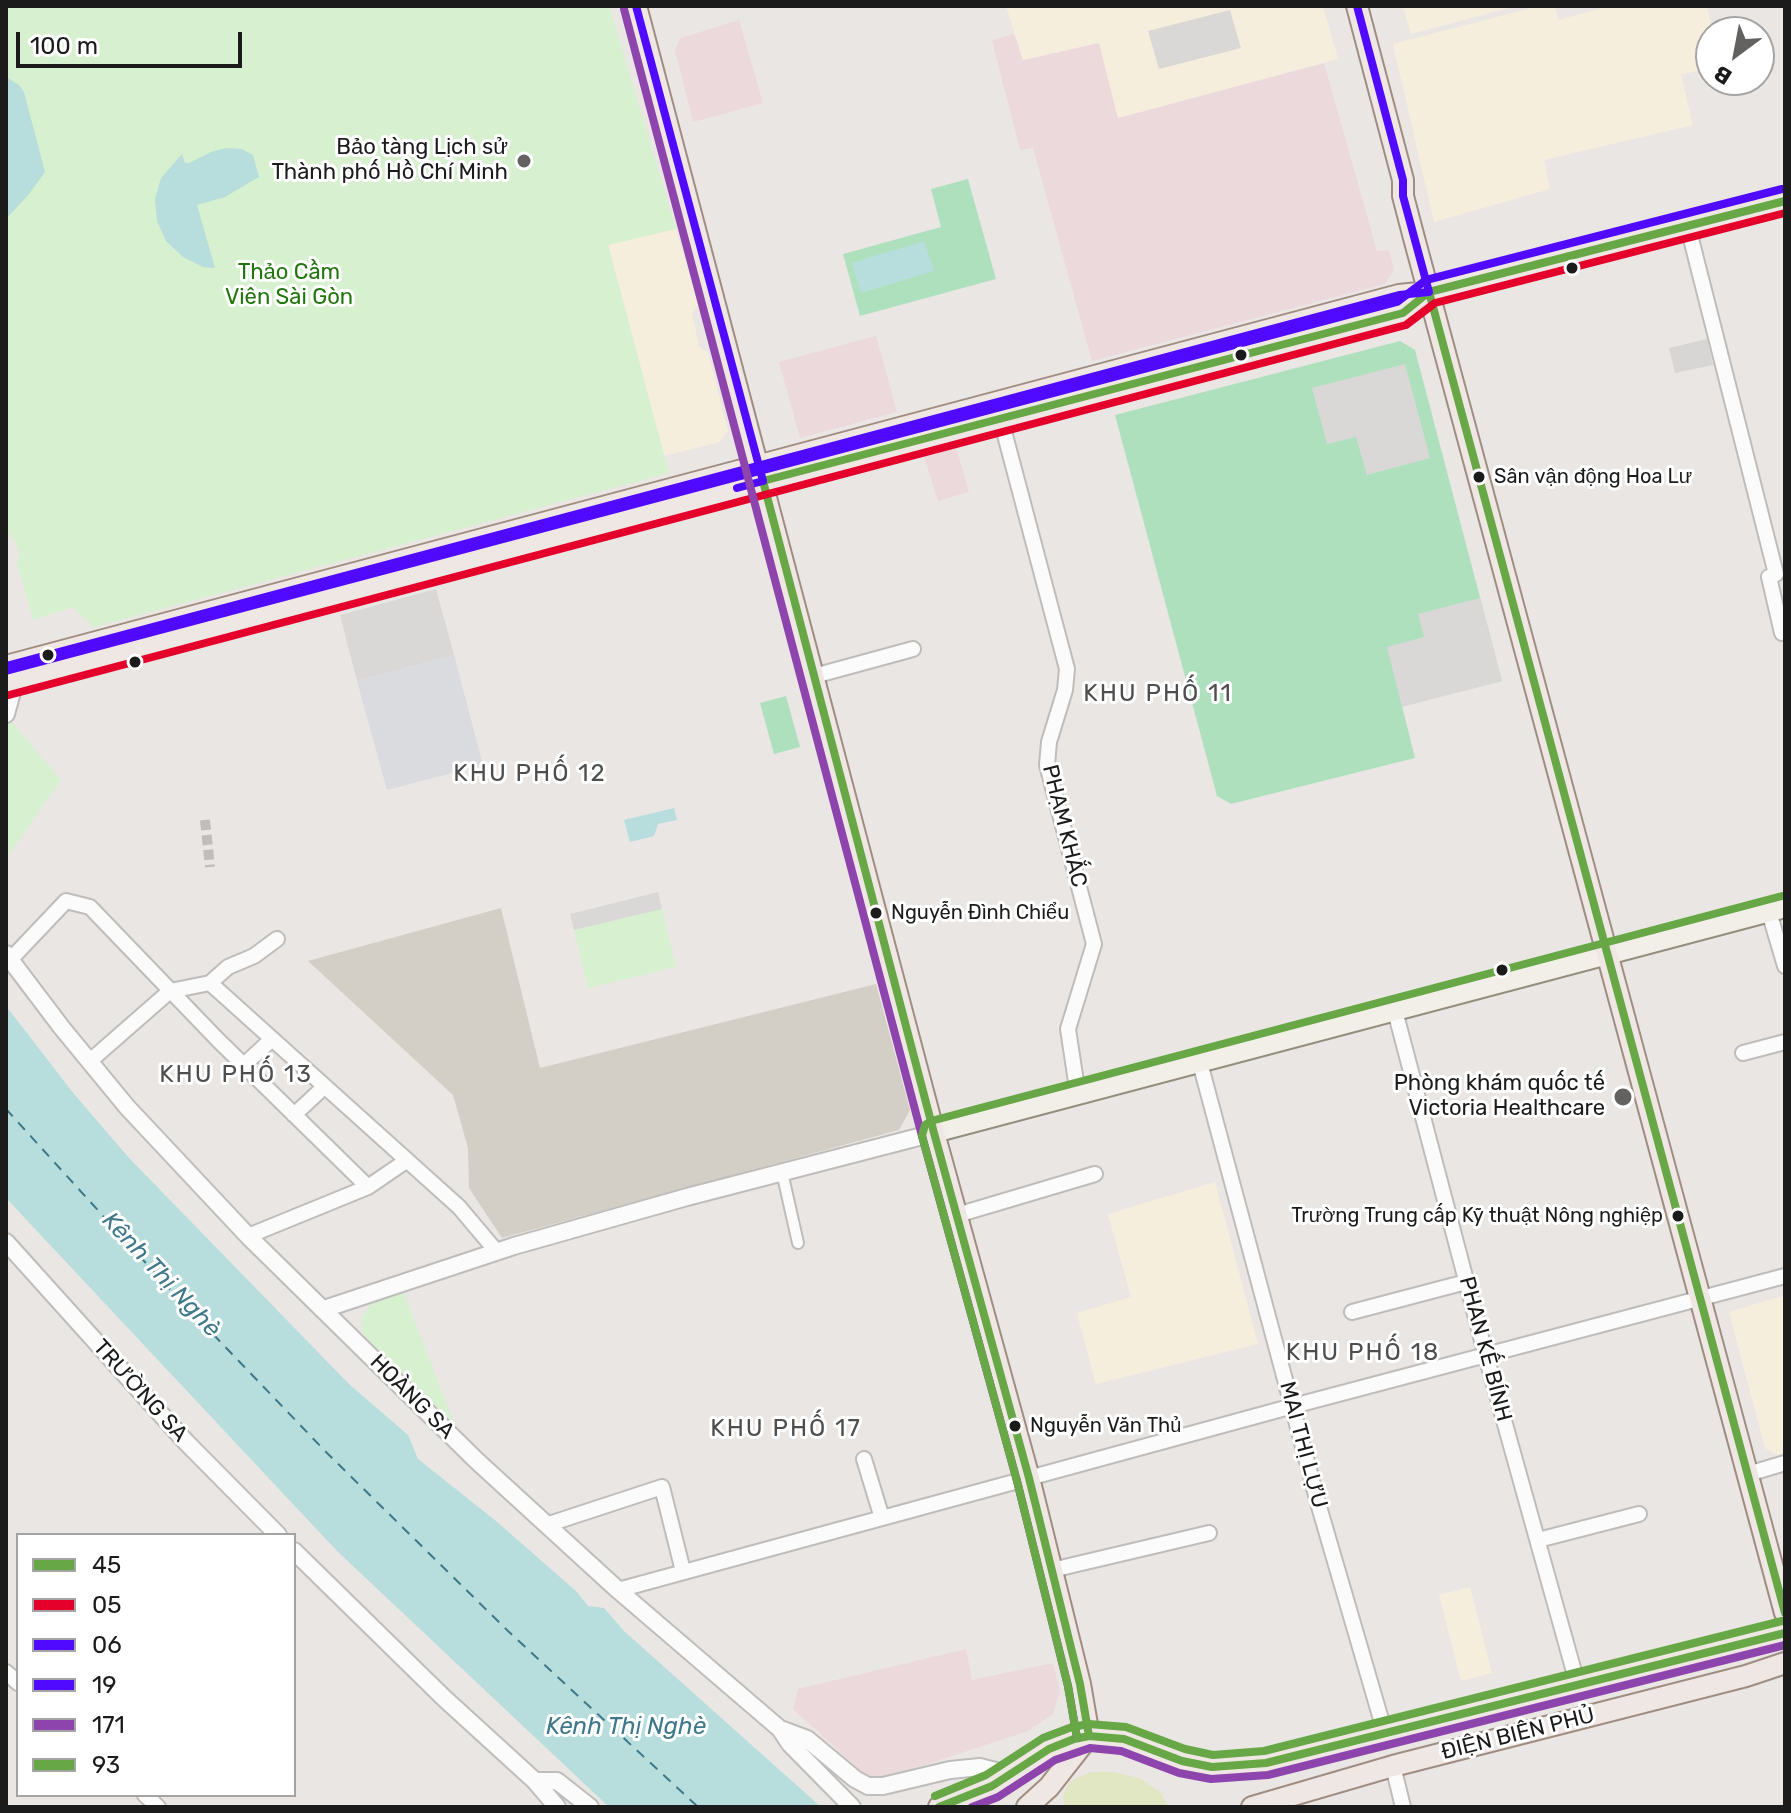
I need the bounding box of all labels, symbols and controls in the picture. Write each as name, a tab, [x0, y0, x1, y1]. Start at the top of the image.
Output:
scale bar	[20, 16, 246, 66]
north arrow	[1695, 16, 1775, 96]
text: 100 m	[30, 32, 98, 60]
text: B	[1709, 60, 1737, 91]
place label: Bảo tàng Lịch sử Thành phố Hồ Chí Minh	[272, 135, 508, 186]
marker: Bảo tàng Lịch sử Thành phố Hồ Chí Minh	[515, 152, 533, 170]
park label: Thảo Cầm Viên Sài Gòn	[225, 260, 353, 312]
unlabelled marker	[1564, 260, 1580, 276]
unlabelled marker	[1233, 347, 1249, 363]
place label: Sân vận động Hoa Lư	[1494, 465, 1692, 489]
marker: Sân vận động Hoa Lư	[1471, 469, 1487, 485]
unlabelled marker	[40, 647, 56, 663]
unlabelled marker	[127, 654, 143, 670]
district label: KHU PHỐ 11	[1083, 680, 1233, 708]
district label: KHU PHỐ 12	[453, 760, 607, 788]
street label: PHẠM KHẮC	[1036, 763, 1092, 889]
place label: Nguyễn Đình Chiểu	[891, 901, 1069, 925]
marker: Nguyễn Đình Chiểu	[868, 905, 884, 921]
unlabelled marker	[1494, 962, 1510, 978]
district label: KHU PHỐ 13	[159, 1061, 313, 1089]
place label: Phòng khám quốc tế Victoria Healthcare	[1394, 1071, 1605, 1122]
marker: Phòng khám quốc tế Victoria Healthcare	[1612, 1086, 1634, 1108]
place label: Trường Trung cấp Kỹ thuật Nông nghiệp	[1293, 1204, 1663, 1228]
water label: Kênh Thị Nghè	[95, 1206, 227, 1344]
marker: Trường Trung cấp Kỹ thuật Nông nghiệp	[1670, 1208, 1686, 1224]
street label: PHAN KẾ BÍNH	[1453, 1274, 1517, 1424]
street label: TRƯỜNG SA	[89, 1336, 191, 1446]
district label: KHU PHỐ 18	[1286, 1339, 1440, 1367]
street label: HOÀNG SA	[364, 1349, 460, 1445]
street label: MAI THỊ LỰU	[1274, 1380, 1332, 1510]
place label: Nguyễn Văn Thủ	[1030, 1414, 1182, 1438]
district label: KHU PHỐ 17	[710, 1415, 862, 1443]
marker: Nguyễn Văn Thủ	[1007, 1418, 1023, 1434]
legend	[16, 1533, 296, 1797]
text: 45	[92, 1551, 121, 1579]
text: 05	[92, 1591, 122, 1619]
text: 06	[92, 1631, 122, 1659]
text: 19	[92, 1671, 117, 1699]
street label: ÐIỆN BIÊN PHỦ	[1439, 1702, 1597, 1766]
text: 171	[92, 1711, 125, 1739]
water label: Kênh Thị Nghè	[545, 1713, 707, 1741]
text: 93	[92, 1751, 120, 1779]

